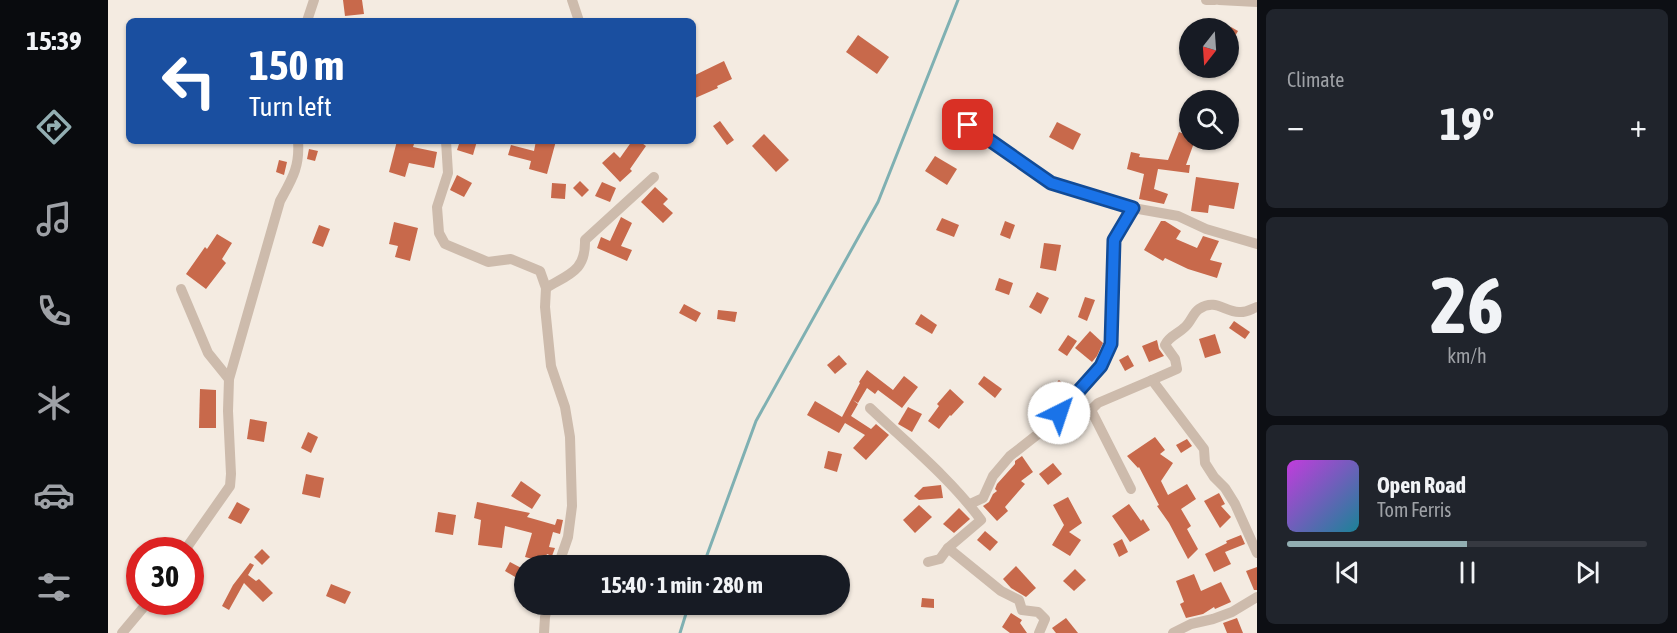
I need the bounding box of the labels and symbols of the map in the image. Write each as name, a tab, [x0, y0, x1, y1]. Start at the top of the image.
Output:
north arrow	[1179, 18, 1239, 78]
pin	[942, 99, 993, 150]
position arrow	[1027, 381, 1091, 445]
speed limit sign: 30	[126, 537, 204, 615]

